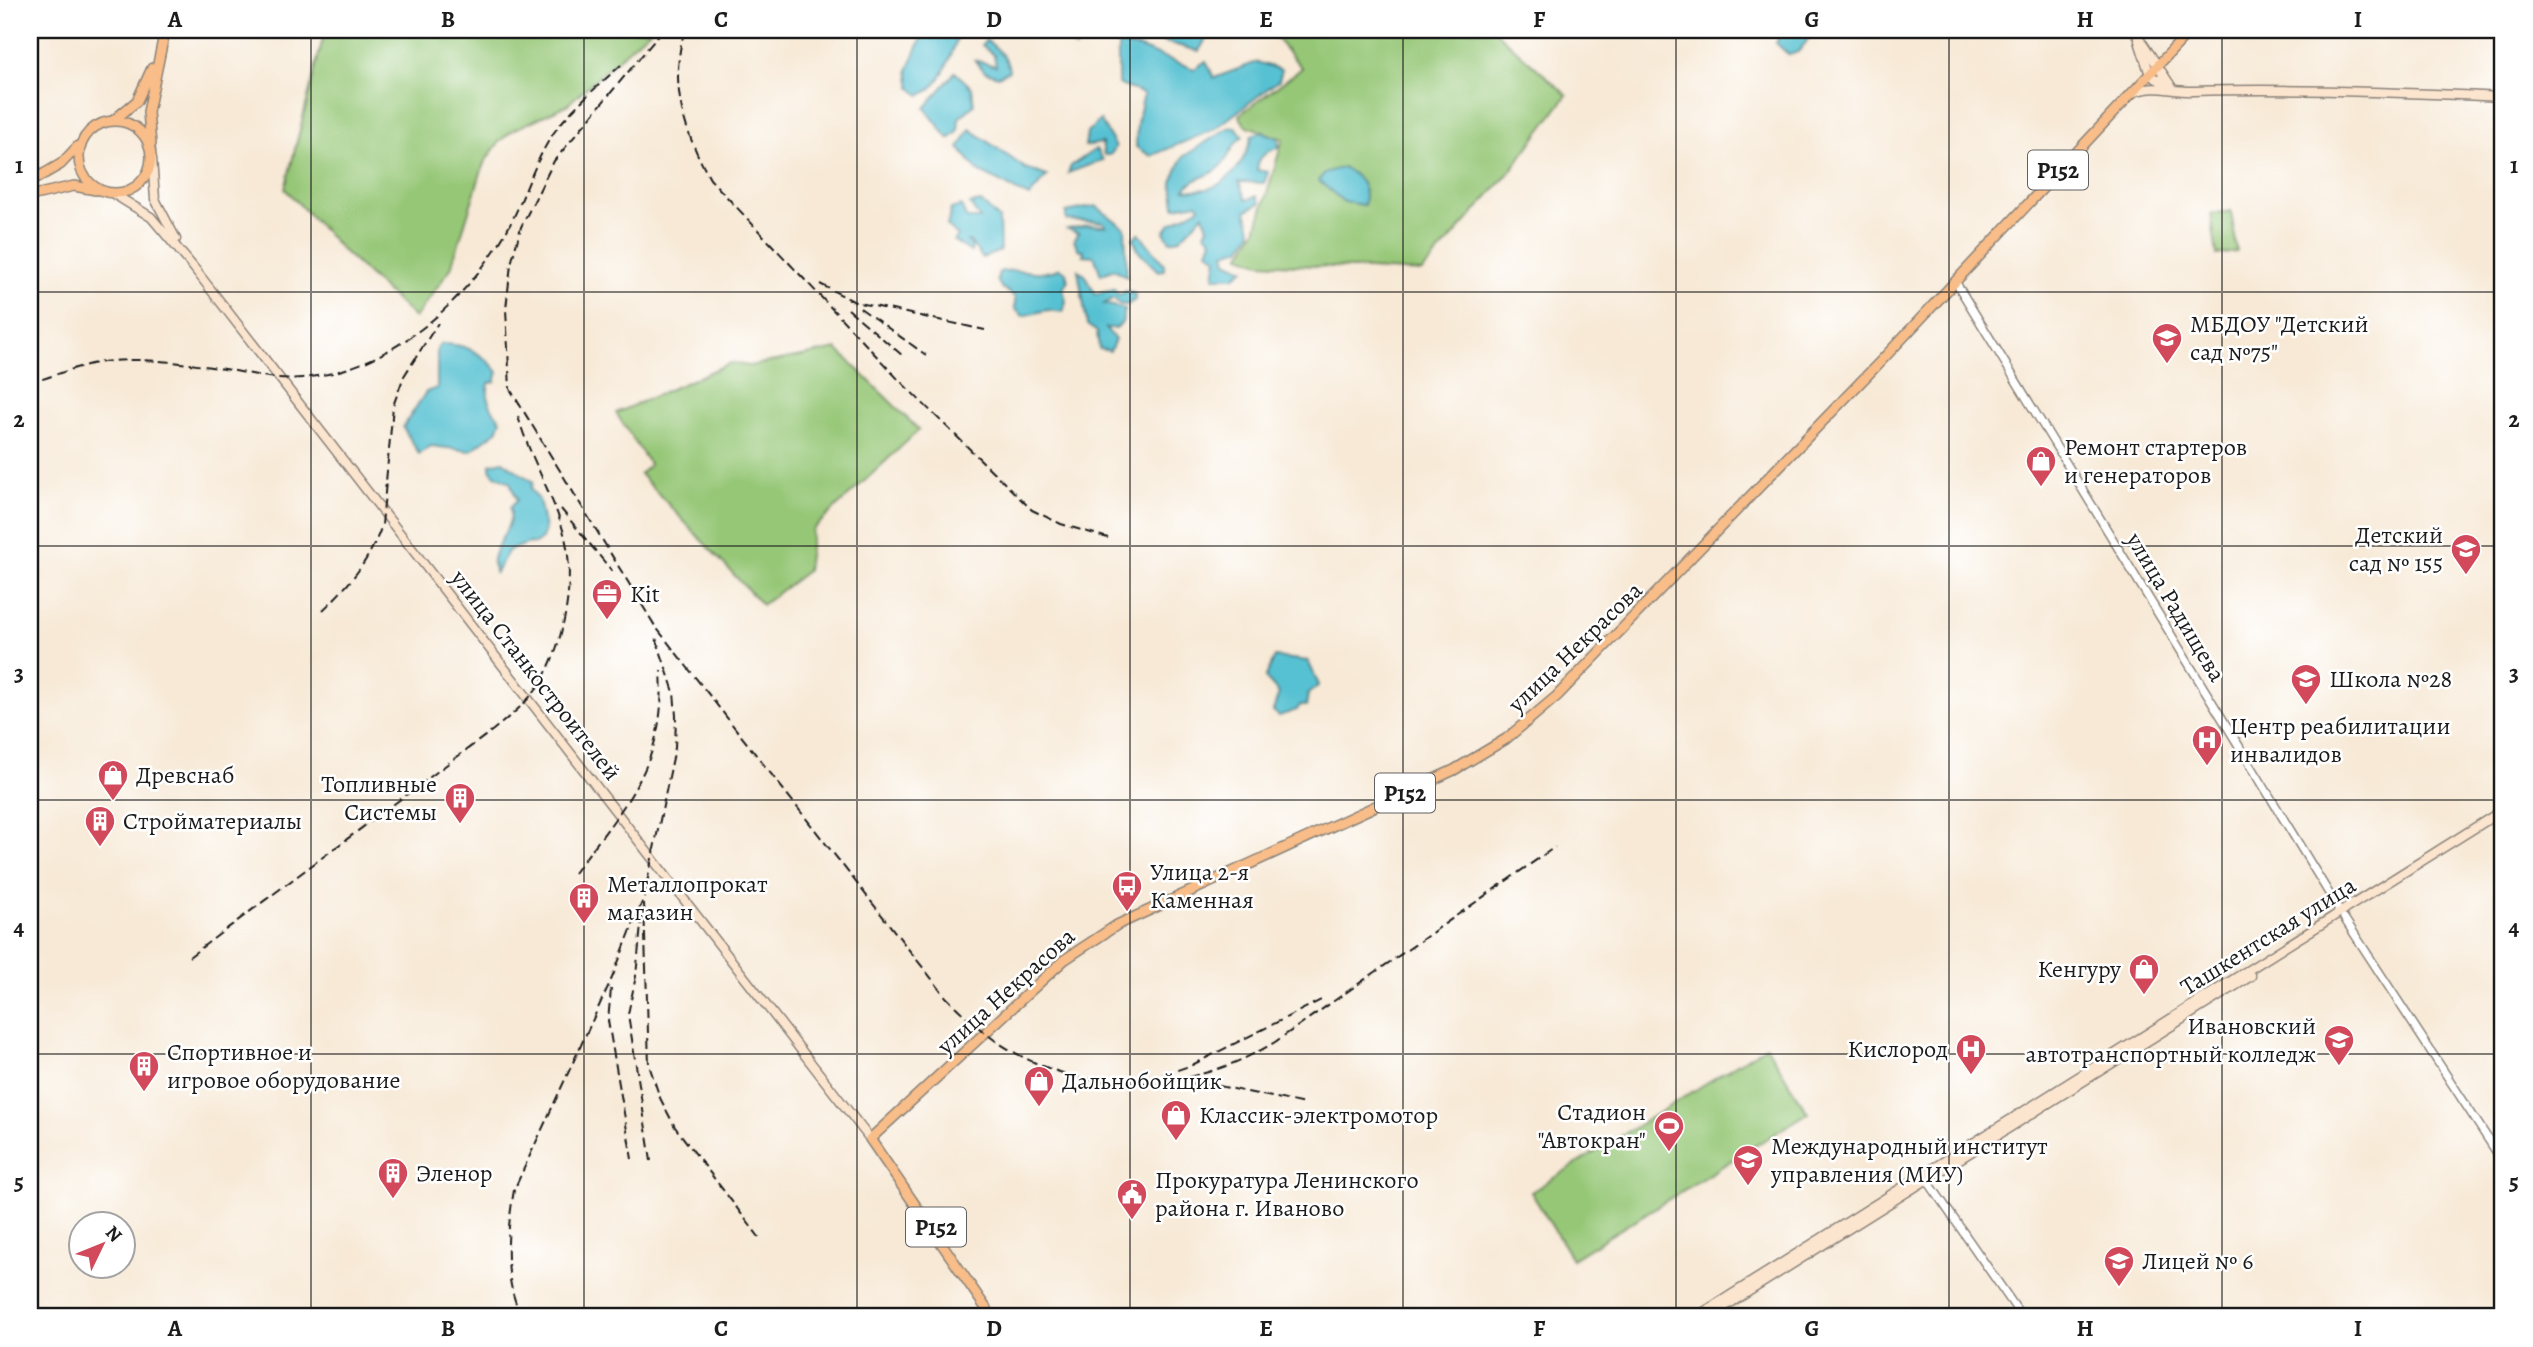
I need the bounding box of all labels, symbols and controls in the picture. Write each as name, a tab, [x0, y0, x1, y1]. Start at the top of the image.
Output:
text: A	[167, 4, 183, 35]
text: B	[441, 4, 455, 35]
text: C	[714, 4, 728, 35]
text: D	[986, 4, 1002, 35]
text: E	[1259, 4, 1273, 35]
text: F	[1533, 4, 1546, 35]
text: G	[1804, 4, 1820, 35]
text: H	[2076, 4, 2094, 35]
text: I	[2354, 4, 2362, 35]
text: 1	[15, 150, 23, 181]
road number: Р152	[2028, 150, 2088, 190]
text: 1	[2510, 150, 2518, 181]
place label: МБДОУ "Детский сад №75"	[2190, 308, 2369, 368]
school or university icon: МБДОУ "Детский сад №75"	[2150, 321, 2184, 365]
text: 2	[13, 404, 25, 435]
text: 2	[2508, 404, 2520, 435]
place label: Ремонт стартеров и генераторов	[2064, 431, 2247, 491]
shop icon: Ремонт стартеров и генераторов	[2024, 444, 2058, 488]
place label: Детский сад № 155	[2349, 519, 2443, 579]
street label: улица Радищева	[2118, 526, 2233, 688]
school or university icon: Детский сад № 155	[2449, 532, 2483, 576]
street label: улица Станкостроителей	[443, 562, 628, 787]
street label: улица Некрасова	[1500, 575, 1649, 720]
office icon: Kit	[590, 577, 624, 621]
place label: Kit	[630, 578, 660, 610]
text: 3	[14, 658, 24, 689]
text: 3	[2509, 658, 2519, 689]
school or university icon: Школа №28	[2289, 662, 2323, 706]
place label: Школа №28	[2329, 663, 2452, 695]
place label: Центр реабилитации инвалидов	[2230, 710, 2451, 770]
hospital icon: Центр реабилитации инвалидов	[2190, 723, 2224, 767]
shop icon: Древснаб	[96, 758, 130, 802]
place label: Древснаб	[136, 759, 234, 791]
place label: Топливные Системы	[321, 768, 437, 828]
road number: Р152	[1375, 774, 1435, 813]
building icon: Топливные Системы	[443, 781, 477, 825]
building icon: Стройматериалы	[83, 804, 117, 848]
place label: Стройматериалы	[123, 805, 302, 837]
place label: Улица 2-я Каменная	[1150, 856, 1254, 916]
place label: Металлопрокат магазин	[607, 868, 768, 928]
bus stop icon: Улица 2-я Каменная	[1110, 869, 1144, 913]
street label: Ташкентская улица	[2174, 869, 2362, 1003]
building icon: Металлопрокат магазин	[567, 881, 601, 925]
text: 4	[14, 912, 25, 943]
text: 4	[2509, 912, 2520, 943]
street label: улица Некрасова	[929, 920, 1082, 1062]
shop icon: Кенгуру	[2127, 952, 2161, 996]
place label: Кенгуру	[2038, 953, 2121, 985]
place label: Ивановский автотранспортный колледж	[2025, 1010, 2316, 1070]
school or university icon: Ивановский автотранспортный колледж	[2322, 1023, 2356, 1067]
hospital icon: Кислород	[1954, 1032, 1988, 1076]
place label: Кислород	[1848, 1033, 1948, 1065]
place label: Спортивное и игровое оборудование	[167, 1036, 400, 1096]
building icon: Спортивное и игровое оборудование	[127, 1049, 161, 1093]
shop icon: Дальнобойщик	[1022, 1064, 1056, 1108]
place label: Дальнобойщик	[1062, 1065, 1222, 1097]
place label: Стадион "Автокран"	[1537, 1096, 1646, 1156]
shop icon: Классик-электромотор	[1159, 1098, 1193, 1142]
place label: Классик-электромотор	[1199, 1099, 1438, 1131]
sports icon: Стадион "Автокран"	[1652, 1109, 1686, 1153]
place label: Международный институт управления (МИУ)	[1770, 1130, 2048, 1190]
school or university icon: Международный институт управления (МИУ)	[1731, 1143, 1765, 1187]
building icon: Эленор	[376, 1156, 410, 1200]
place label: Эленор	[416, 1157, 492, 1189]
place label: Прокуратура Ленинского района г. Иваново	[1155, 1164, 1419, 1224]
text: 5	[14, 1166, 24, 1197]
text: 5	[2509, 1166, 2519, 1197]
public building icon: Прокуратура Ленинского района г. Иваново	[1115, 1177, 1149, 1221]
road number: Р152	[906, 1208, 966, 1246]
north arrow	[66, 1210, 136, 1280]
text: N	[99, 1220, 128, 1248]
school or university icon: Лицей № 6	[2102, 1244, 2136, 1288]
place label: Лицей № 6	[2142, 1245, 2253, 1277]
text: A	[167, 1313, 183, 1344]
text: B	[441, 1313, 455, 1344]
text: C	[714, 1313, 728, 1344]
text: D	[986, 1313, 1002, 1344]
text: E	[1259, 1313, 1273, 1344]
text: F	[1533, 1313, 1546, 1344]
text: G	[1804, 1313, 1820, 1344]
text: H	[2076, 1313, 2094, 1344]
text: I	[2354, 1313, 2362, 1344]

